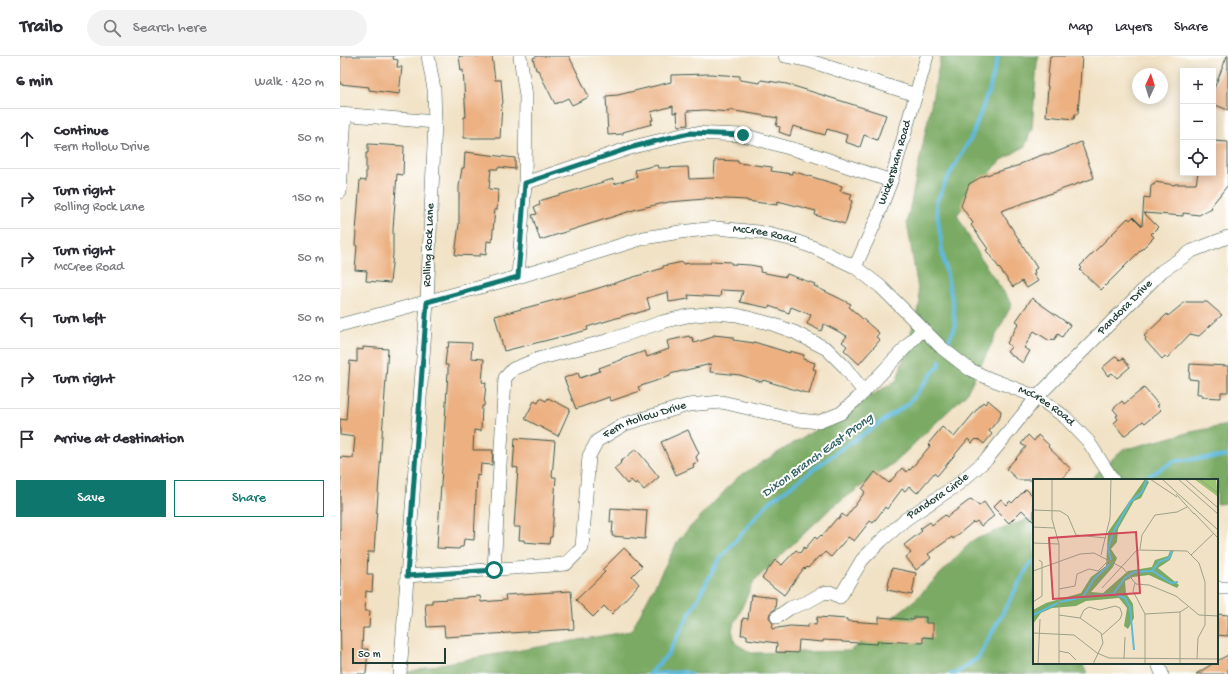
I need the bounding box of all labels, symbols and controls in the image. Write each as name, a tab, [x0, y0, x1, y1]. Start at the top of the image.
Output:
search box	[87, 10, 367, 46]
text: Trailo	[20, 16, 63, 39]
icon: search	[101, 17, 123, 39]
text: Search here	[133, 19, 207, 37]
text: Map	[1069, 19, 1093, 36]
text: Layers	[1115, 19, 1152, 36]
text: Share	[1174, 19, 1208, 36]
north arrow	[1132, 68, 1168, 104]
map controls	[1180, 68, 1216, 176]
button: +	[1180, 68, 1216, 104]
text: 6 min	[16, 72, 52, 92]
text: Walk · 420 m	[255, 75, 324, 90]
button: −	[1180, 104, 1216, 140]
street label: Wickersham Road	[875, 118, 915, 207]
text: Continue	[54, 122, 108, 140]
route end	[734, 126, 752, 144]
icon: ahead	[16, 128, 38, 150]
text: 50 m	[297, 131, 324, 146]
text: Fern Hollow Drive	[54, 140, 149, 155]
button: locate	[1180, 140, 1216, 176]
text: Turn right	[54, 182, 114, 200]
icon: right	[16, 188, 38, 210]
text: 150 m	[292, 191, 324, 206]
text: Rolling Rock Lane	[54, 200, 144, 215]
street label: Rolling Rock Lane	[421, 202, 438, 287]
street label: McCree Road	[732, 223, 799, 248]
text: Turn right	[54, 242, 114, 260]
icon: right	[16, 248, 38, 270]
text: 50 m	[297, 251, 324, 266]
text: McCree Road	[54, 260, 124, 275]
street label: Pandora Drive	[1094, 277, 1156, 339]
icon: left	[16, 308, 38, 330]
text: Turn left	[54, 310, 105, 328]
text: 50 m	[297, 311, 324, 326]
icon: right	[16, 368, 38, 390]
text: Turn right	[54, 370, 114, 388]
text: 120 m	[293, 371, 324, 386]
street label: McCree Road	[1016, 383, 1078, 430]
street label: Fern Hollow Drive	[600, 399, 689, 443]
water label: Dixon Branch East Prong	[759, 410, 878, 501]
icon: arrive	[16, 428, 38, 450]
text: Arrive at destination	[54, 430, 184, 448]
street label: Pandora Circle	[904, 470, 973, 524]
inset map	[1033, 479, 1218, 664]
button: Save	[16, 480, 166, 517]
button: Share	[174, 480, 324, 517]
route start	[485, 561, 503, 579]
scale bar	[352, 646, 446, 665]
text: 50 m	[358, 649, 380, 661]

